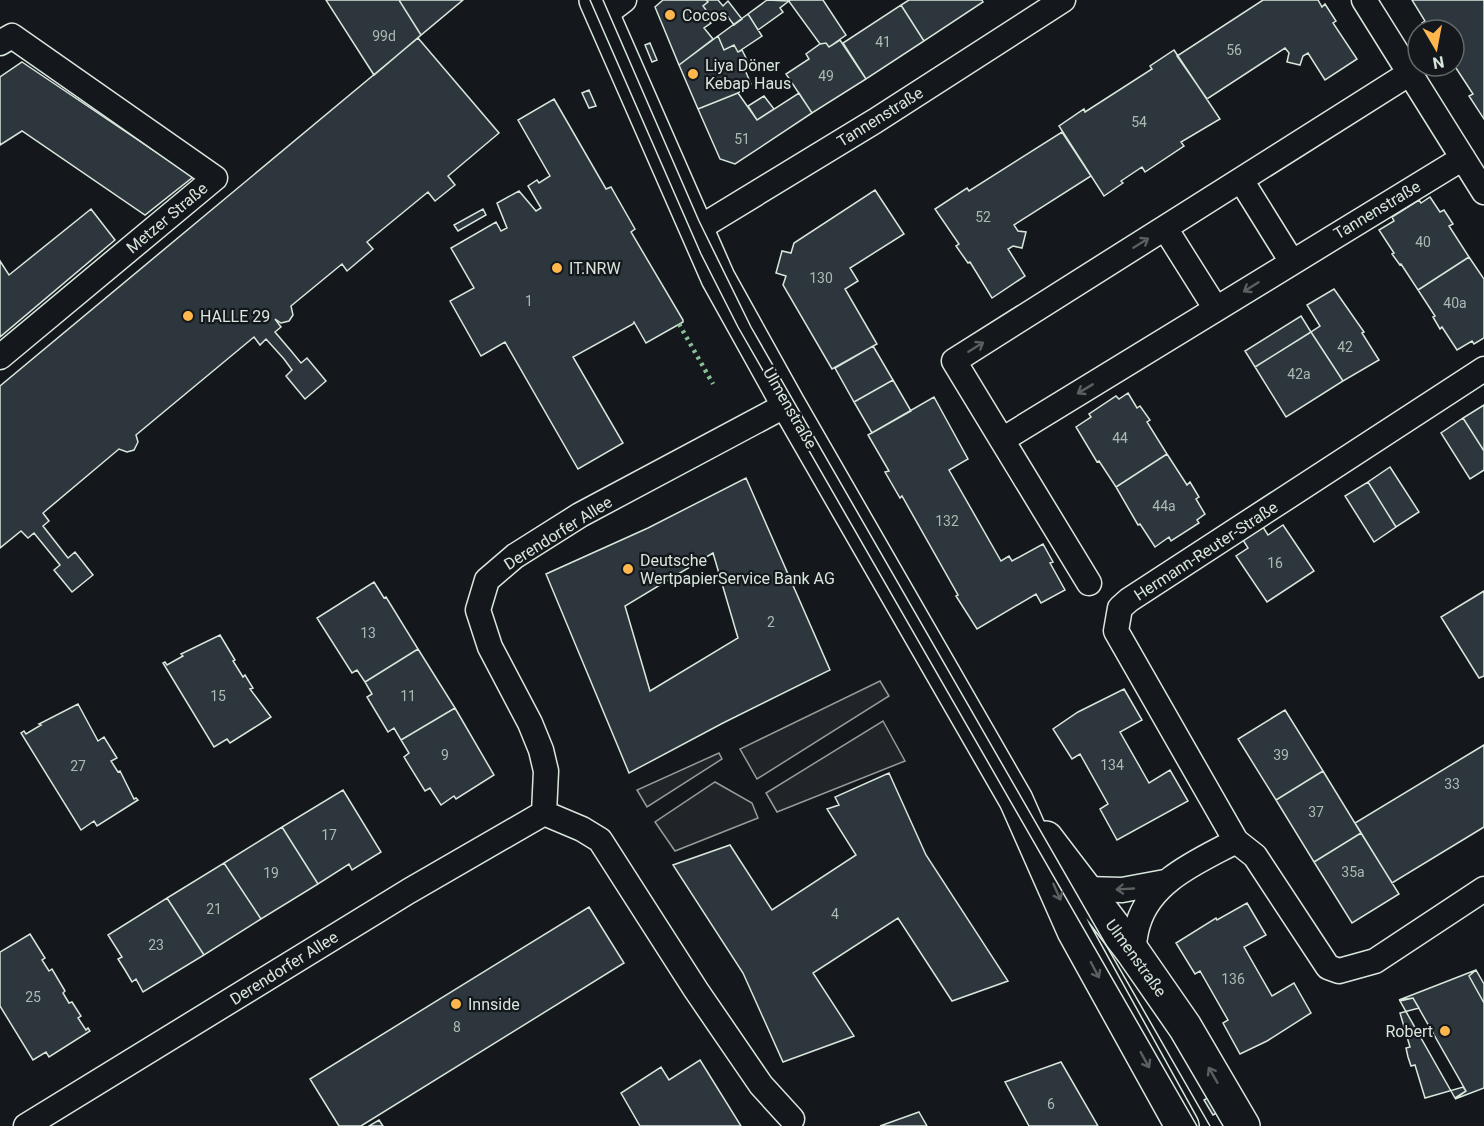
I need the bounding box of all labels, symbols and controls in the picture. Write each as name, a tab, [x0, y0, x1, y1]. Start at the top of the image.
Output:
place label: Cocos	[682, 6, 727, 25]
marker: Cocos	[663, 8, 677, 22]
north arrow	[1406, 18, 1466, 78]
house number: 99d	[372, 28, 396, 44]
house number: 41	[875, 34, 891, 50]
house number: 56	[1226, 42, 1242, 58]
text: N	[1431, 52, 1446, 73]
place label: Liya Döner Kebap Haus	[705, 56, 791, 93]
marker: Liya Döner Kebap Haus	[686, 67, 700, 81]
house number: 49	[818, 68, 834, 84]
street label: Tannenstraße	[834, 83, 926, 151]
house number: 54	[1131, 114, 1147, 130]
house number: 51	[734, 131, 750, 147]
street label: Tannenstraße	[1330, 177, 1424, 243]
street label: Metzer Straße	[123, 179, 211, 257]
house number: 52	[975, 209, 991, 225]
house number: 40	[1415, 234, 1431, 250]
one-way arrow	[1132, 237, 1149, 250]
place label: IT.NRW	[569, 259, 621, 278]
marker: IT.NRW	[550, 261, 564, 275]
house number: 130	[809, 270, 833, 286]
one-way arrow	[1243, 282, 1260, 294]
house number: 1	[525, 293, 533, 309]
house number: 40a	[1443, 295, 1467, 311]
place label: HALLE 29	[200, 307, 270, 326]
marker: HALLE 29	[181, 309, 195, 323]
house number: 42	[1337, 339, 1353, 355]
one-way arrow	[967, 341, 984, 353]
street label: Ulmenstraße	[759, 364, 821, 452]
house number: 42a	[1287, 366, 1311, 382]
one-way arrow	[1077, 383, 1094, 395]
house number: 44	[1112, 430, 1128, 446]
street label: Derendorfer Allee	[501, 492, 615, 574]
street label: Hermann-Reuter-Straße	[1131, 497, 1281, 605]
house number: 44a	[1152, 498, 1176, 514]
house number: 132	[935, 513, 959, 529]
place label: Deutsche WertpapierService Bank AG	[640, 551, 835, 588]
house number: 16	[1267, 555, 1283, 571]
marker: Deutsche WertpapierService Bank AG	[621, 562, 635, 576]
house number: 2	[767, 614, 775, 630]
house number: 13	[360, 625, 376, 641]
house number: 15	[210, 688, 226, 704]
house number: 11	[400, 688, 416, 704]
house number: 9	[441, 747, 449, 763]
house number: 39	[1273, 747, 1289, 763]
house number: 134	[1100, 757, 1124, 773]
house number: 27	[70, 758, 86, 774]
house number: 33	[1444, 776, 1460, 792]
house number: 37	[1308, 804, 1324, 820]
house number: 17	[321, 827, 337, 843]
house number: 35a	[1341, 864, 1365, 880]
house number: 19	[263, 865, 279, 881]
one-way arrow	[1052, 883, 1063, 901]
one-way arrow	[1116, 883, 1136, 894]
house number: 21	[206, 901, 222, 917]
house number: 4	[831, 906, 839, 922]
street label: Ulmenstraße	[1102, 916, 1170, 1000]
street label: Derendorfer Allee	[227, 927, 341, 1009]
house number: 23	[148, 937, 164, 953]
one-way arrow	[1090, 961, 1101, 979]
house number: 136	[1221, 971, 1245, 987]
house number: 25	[25, 989, 41, 1005]
place label: Innside	[468, 995, 520, 1014]
marker: Innside	[449, 997, 463, 1011]
house number: 8	[453, 1019, 461, 1035]
place label: Robert	[1386, 1022, 1433, 1041]
marker: Robert	[1438, 1024, 1452, 1038]
one-way arrow	[1140, 1051, 1151, 1069]
one-way arrow	[1207, 1067, 1219, 1084]
house number: 6	[1047, 1096, 1055, 1112]

